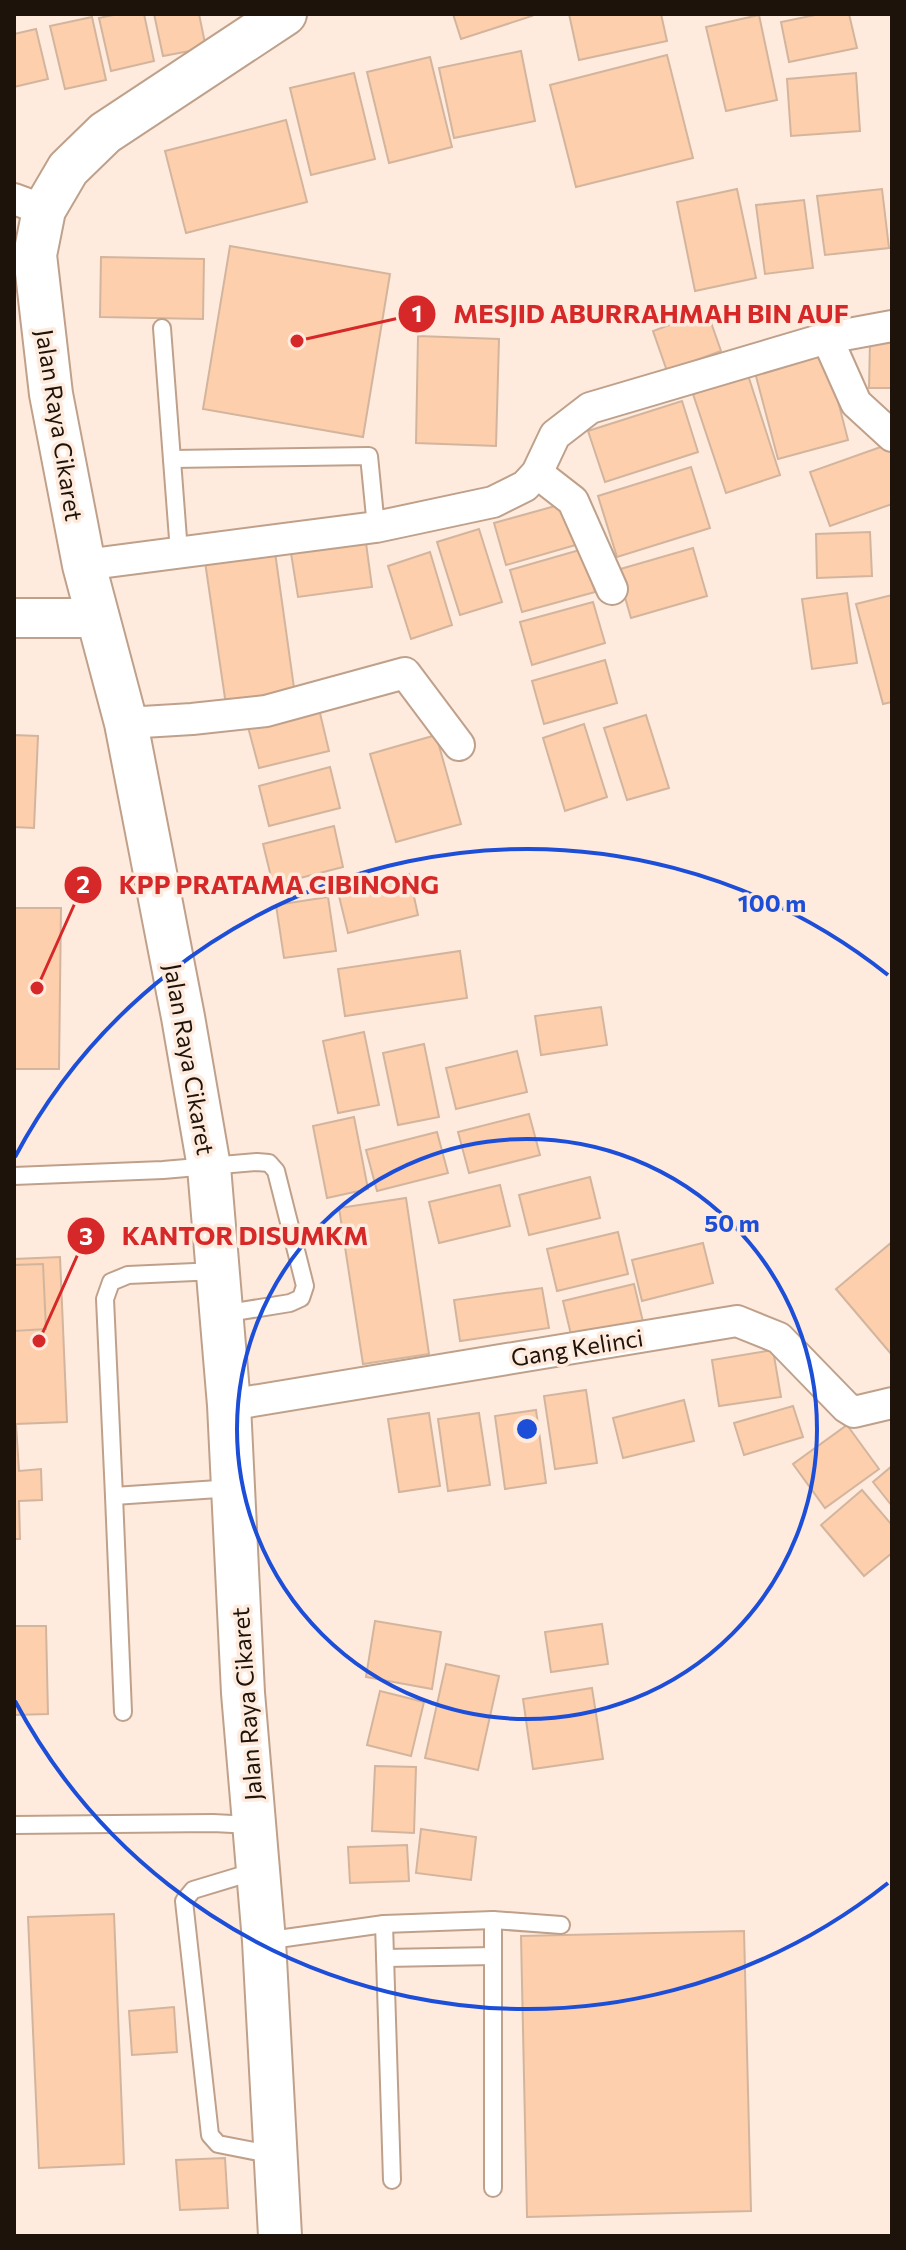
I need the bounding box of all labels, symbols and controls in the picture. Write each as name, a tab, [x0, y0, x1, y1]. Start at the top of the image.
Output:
callout: MESJID ABURRAHMAH BIN AUF	[397, 289, 865, 339]
text: MESJID ABURRAHMAH BIN AUF	[453, 297, 849, 328]
text: 1	[412, 298, 422, 327]
street label: Jalan Raya Cikaret	[31, 327, 90, 523]
callout: KPP PRATAMA CIBINONG	[63, 860, 456, 910]
text: KPP PRATAMA CIBINONG	[119, 868, 439, 899]
text: 2	[76, 869, 90, 898]
text: 100 m	[738, 888, 806, 917]
street label: Jalan Raya Cikaret	[159, 961, 221, 1157]
text: 50 m	[704, 1208, 760, 1237]
callout: KANTOR DISUMKM	[66, 1211, 384, 1261]
text: KANTOR DISUMKM	[122, 1219, 368, 1250]
text: 3	[79, 1221, 93, 1250]
street label: Gang Kelinci	[509, 1322, 645, 1372]
centre of rings	[513, 1415, 541, 1443]
street label: Jalan Raya Cikaret	[225, 1606, 267, 1802]

